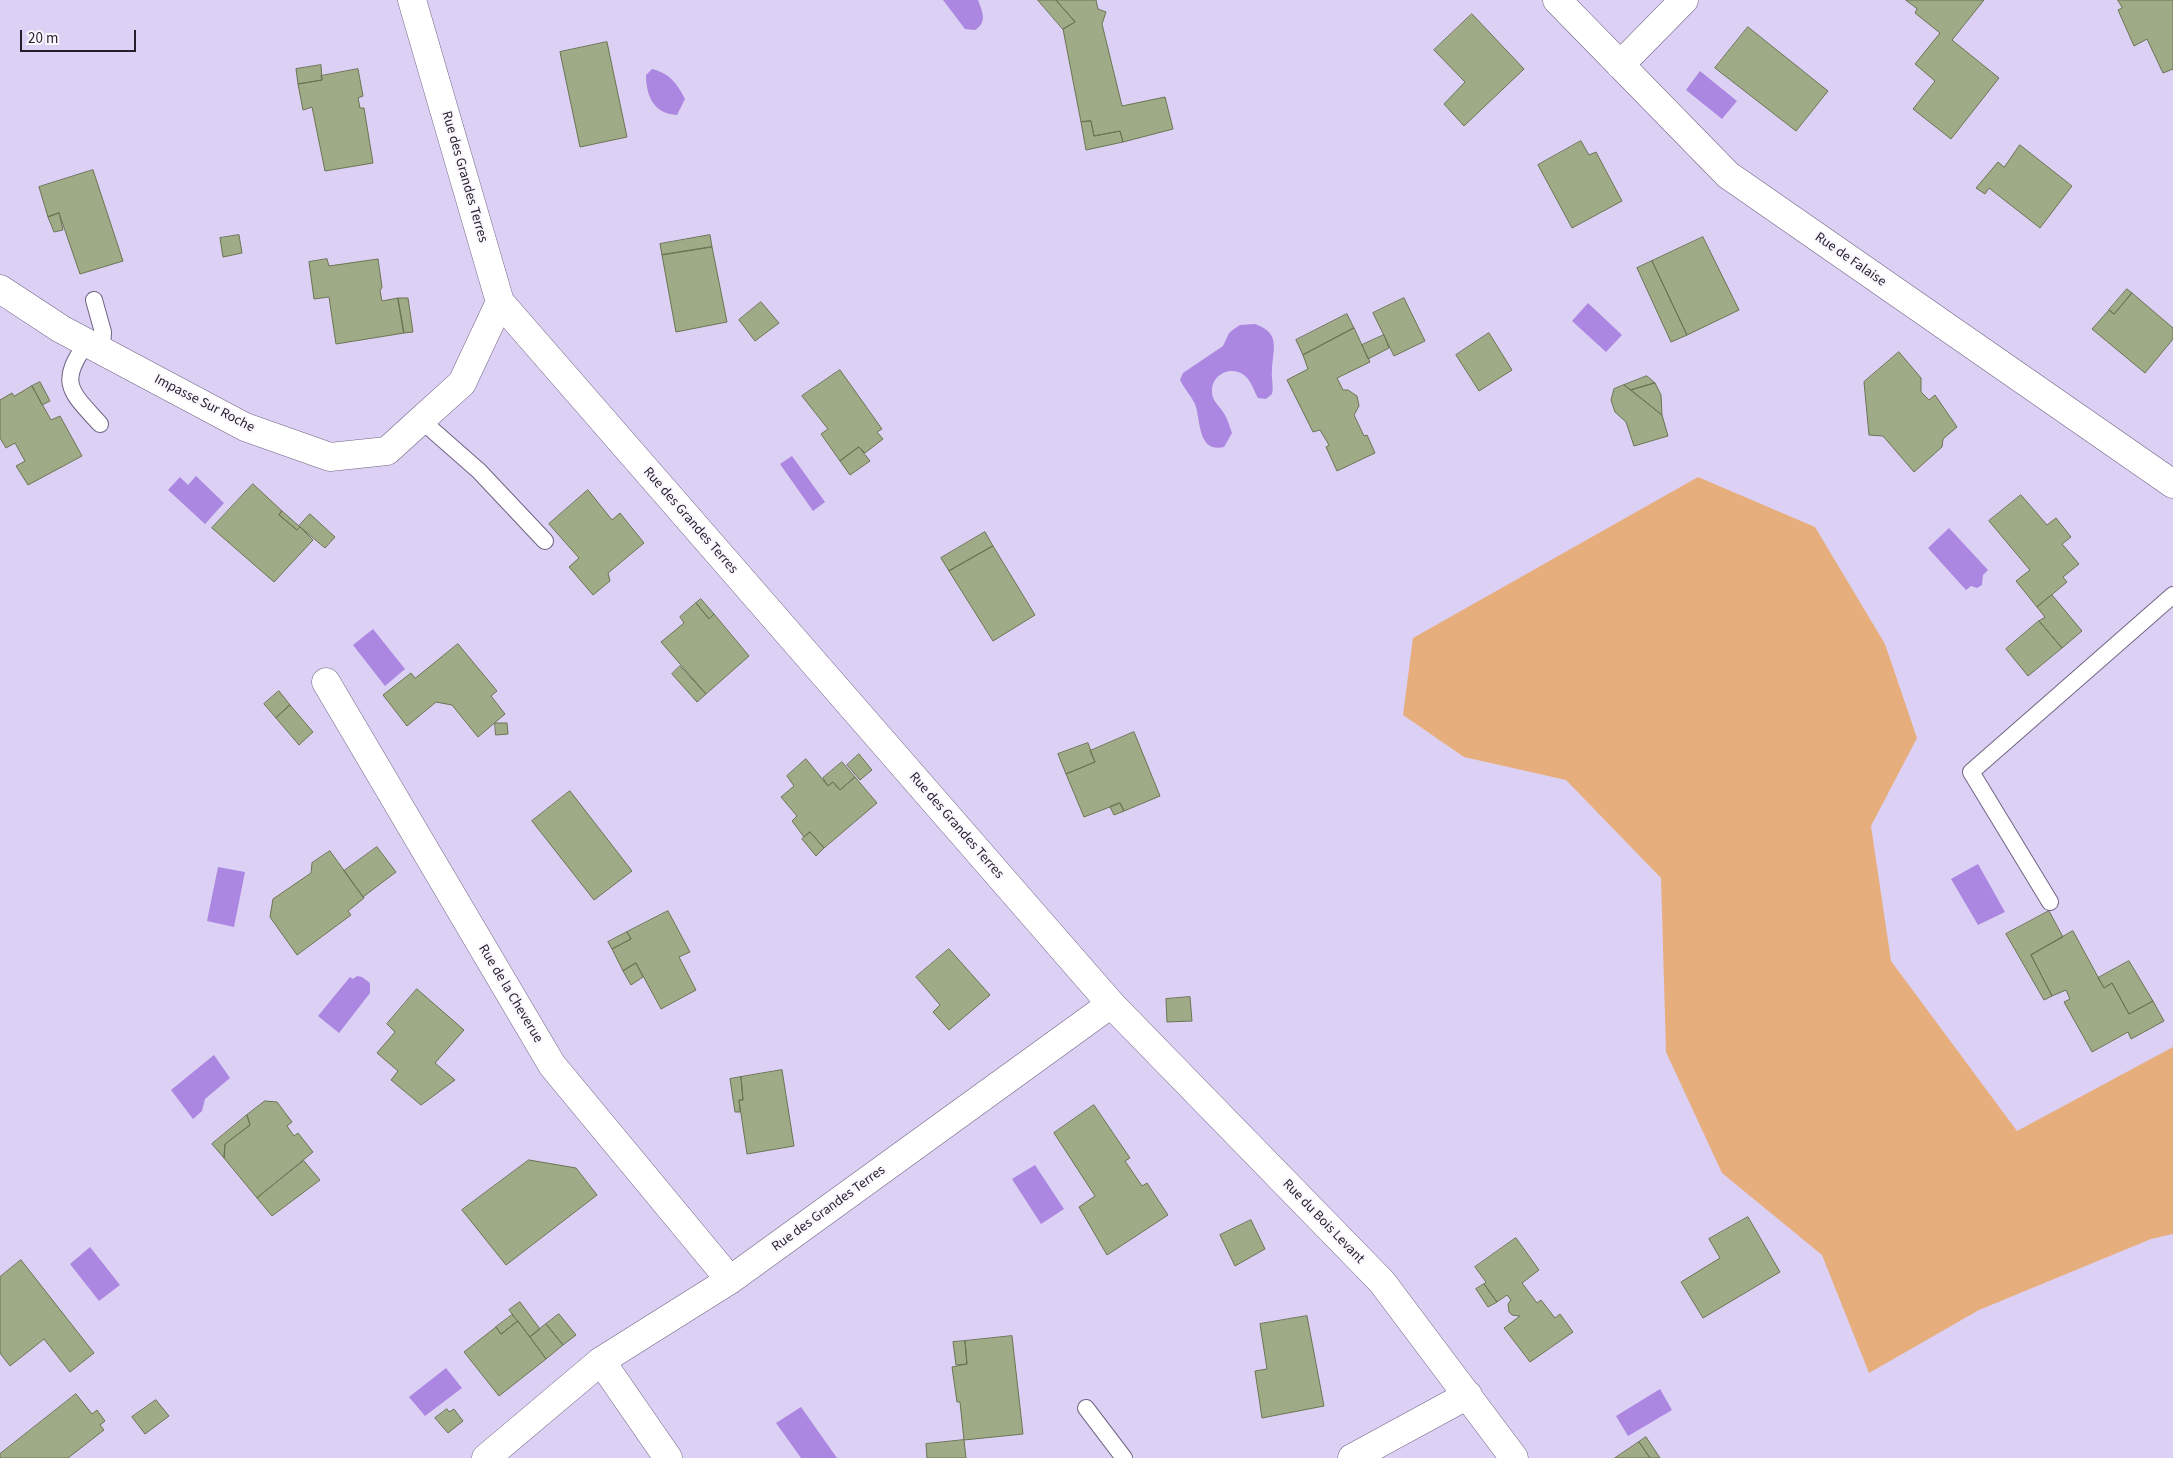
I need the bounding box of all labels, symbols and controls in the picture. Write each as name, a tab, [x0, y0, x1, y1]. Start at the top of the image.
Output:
scale bar	[22, 20, 139, 52]
text: 20 m	[28, 28, 58, 49]
street label: Rue des Grandes Terres	[437, 109, 491, 245]
street label: Rue de Falaise	[1811, 229, 1889, 291]
street label: Impasse Sur Roche	[151, 371, 257, 437]
street label: Rue des Grandes Terres	[639, 464, 741, 578]
street label: Rue des Grandes Terres	[905, 769, 1007, 883]
street label: Rue de la Cheverue	[474, 942, 546, 1046]
street label: Rue des Grandes Terres	[769, 1162, 889, 1256]
street label: Rue du Bois Levant	[1278, 1176, 1368, 1268]

